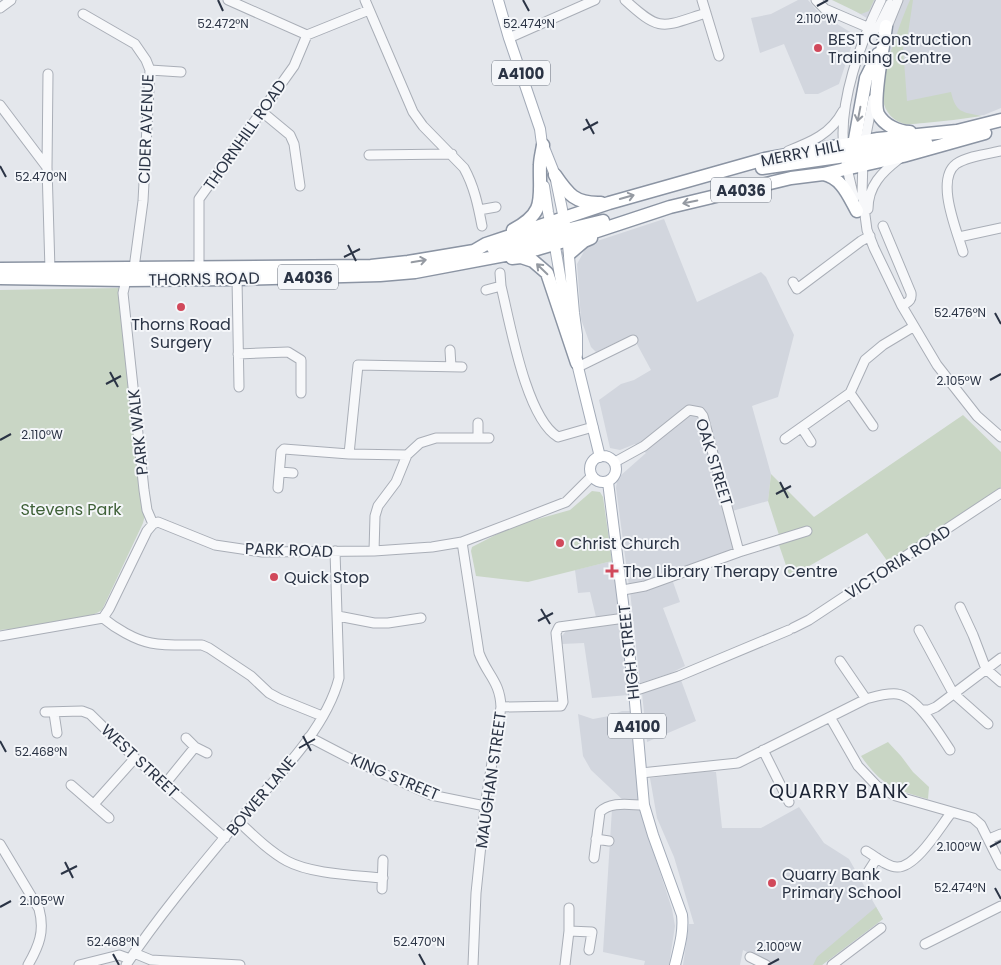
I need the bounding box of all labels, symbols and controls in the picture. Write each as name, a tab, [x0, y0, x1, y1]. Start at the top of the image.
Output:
text: 2.110°W	[796, 10, 838, 27]
text: 52.472°N	[197, 15, 249, 32]
text: 52.474°N	[503, 15, 555, 32]
place label: BEST Construction Training Centre	[828, 28, 972, 69]
marker: BEST Construction Training Centre	[812, 42, 824, 54]
road number: A4100	[492, 60, 550, 86]
street label: CIDER AVENUE	[133, 74, 159, 184]
street label: THORNHILL ROAD	[198, 75, 292, 195]
one-way arrow	[854, 106, 864, 122]
street label: MERRY HILL	[759, 134, 845, 172]
text: 52.470°N	[15, 168, 67, 185]
road number: A4036	[711, 178, 771, 202]
one-way arrow	[618, 192, 634, 202]
one-way arrow	[682, 198, 698, 207]
one-way arrow	[411, 255, 427, 265]
one-way arrow	[536, 263, 548, 275]
road number: A4036	[278, 264, 338, 290]
street label: THORNS ROAD	[148, 267, 260, 291]
marker: Thorns Road Surgery	[175, 301, 187, 313]
text: 52.476°N	[934, 304, 986, 321]
place label: Thorns Road Surgery	[131, 313, 231, 354]
text: 2.105°W	[937, 372, 982, 389]
street label: PARK WALK	[122, 387, 154, 476]
street label: OAK STREET	[690, 416, 738, 509]
text: 2.110°W	[21, 426, 63, 443]
park label: Stevens Park	[20, 498, 122, 521]
street label: VICTORIA ROAD	[841, 519, 955, 605]
place label: Christ Church	[570, 532, 680, 555]
street label: PARK ROAD	[245, 537, 333, 563]
marker: Christ Church	[554, 537, 566, 549]
place label: The Library Therapy Centre	[623, 560, 838, 583]
marker: The Library Therapy Centre	[605, 564, 619, 578]
place label: Quick Stop	[284, 566, 369, 589]
marker: Quick Stop	[268, 571, 280, 583]
street label: HIGH STREET	[613, 603, 645, 701]
street label: MAUGHAN STREET	[470, 710, 512, 850]
road number: A4100	[608, 714, 666, 738]
street label: WEST STREET	[96, 719, 184, 803]
text: 52.468°N	[14, 743, 68, 760]
street label: KING STREET	[347, 748, 443, 806]
street label: BOWER LANE	[221, 751, 301, 841]
district label: QUARRY BANK	[769, 778, 909, 805]
text: 2.100°W	[937, 838, 982, 855]
place label: Quarry Bank Primary School	[782, 863, 901, 904]
marker: Quarry Bank Primary School	[766, 877, 778, 889]
text: 52.474°N	[934, 879, 986, 896]
text: 2.105°W	[20, 892, 65, 909]
text: 52.468°N	[86, 933, 140, 950]
text: 52.470°N	[393, 933, 445, 950]
text: 2.100°W	[757, 938, 802, 955]

